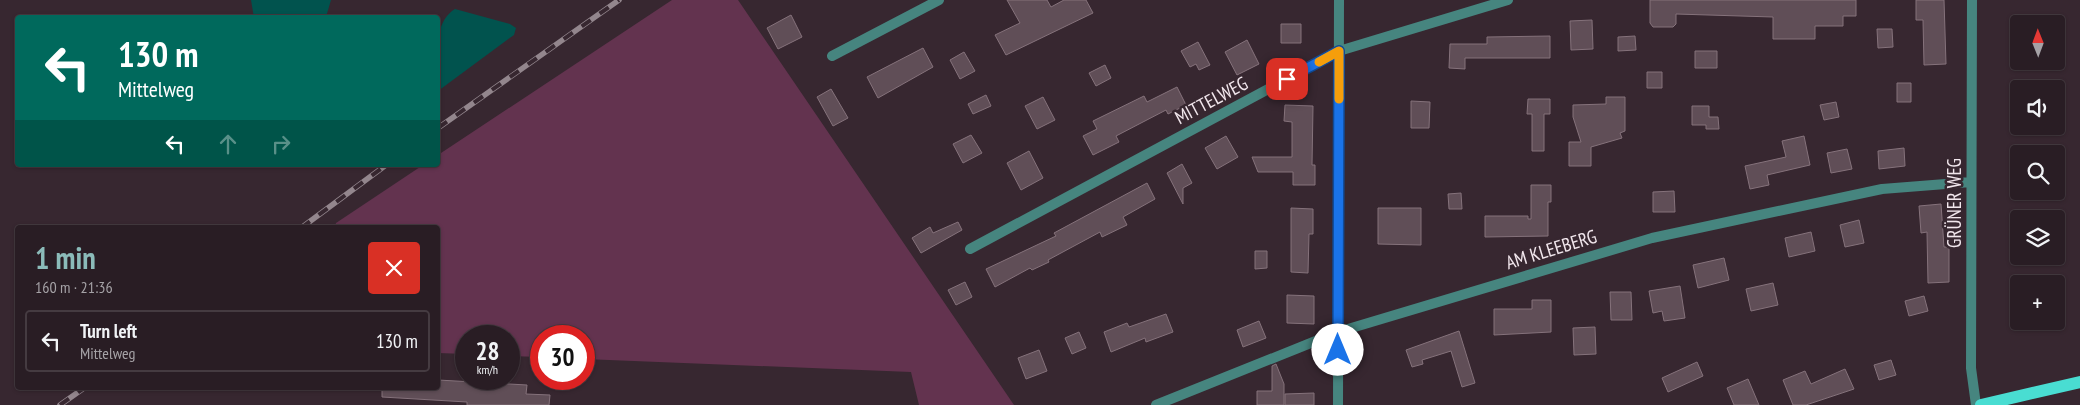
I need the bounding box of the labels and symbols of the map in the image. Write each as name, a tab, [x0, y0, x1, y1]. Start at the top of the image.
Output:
north arrow	[2010, 15, 2065, 70]
pin	[1266, 58, 1308, 100]
street label: MITTELWEG	[1170, 71, 1252, 129]
street label: GRÜNER WEG	[1942, 158, 1966, 248]
street label: AM KLEEBERG	[1503, 224, 1599, 274]
position arrow	[1311, 323, 1363, 375]
speed limit sign: 30	[530, 325, 595, 390]

